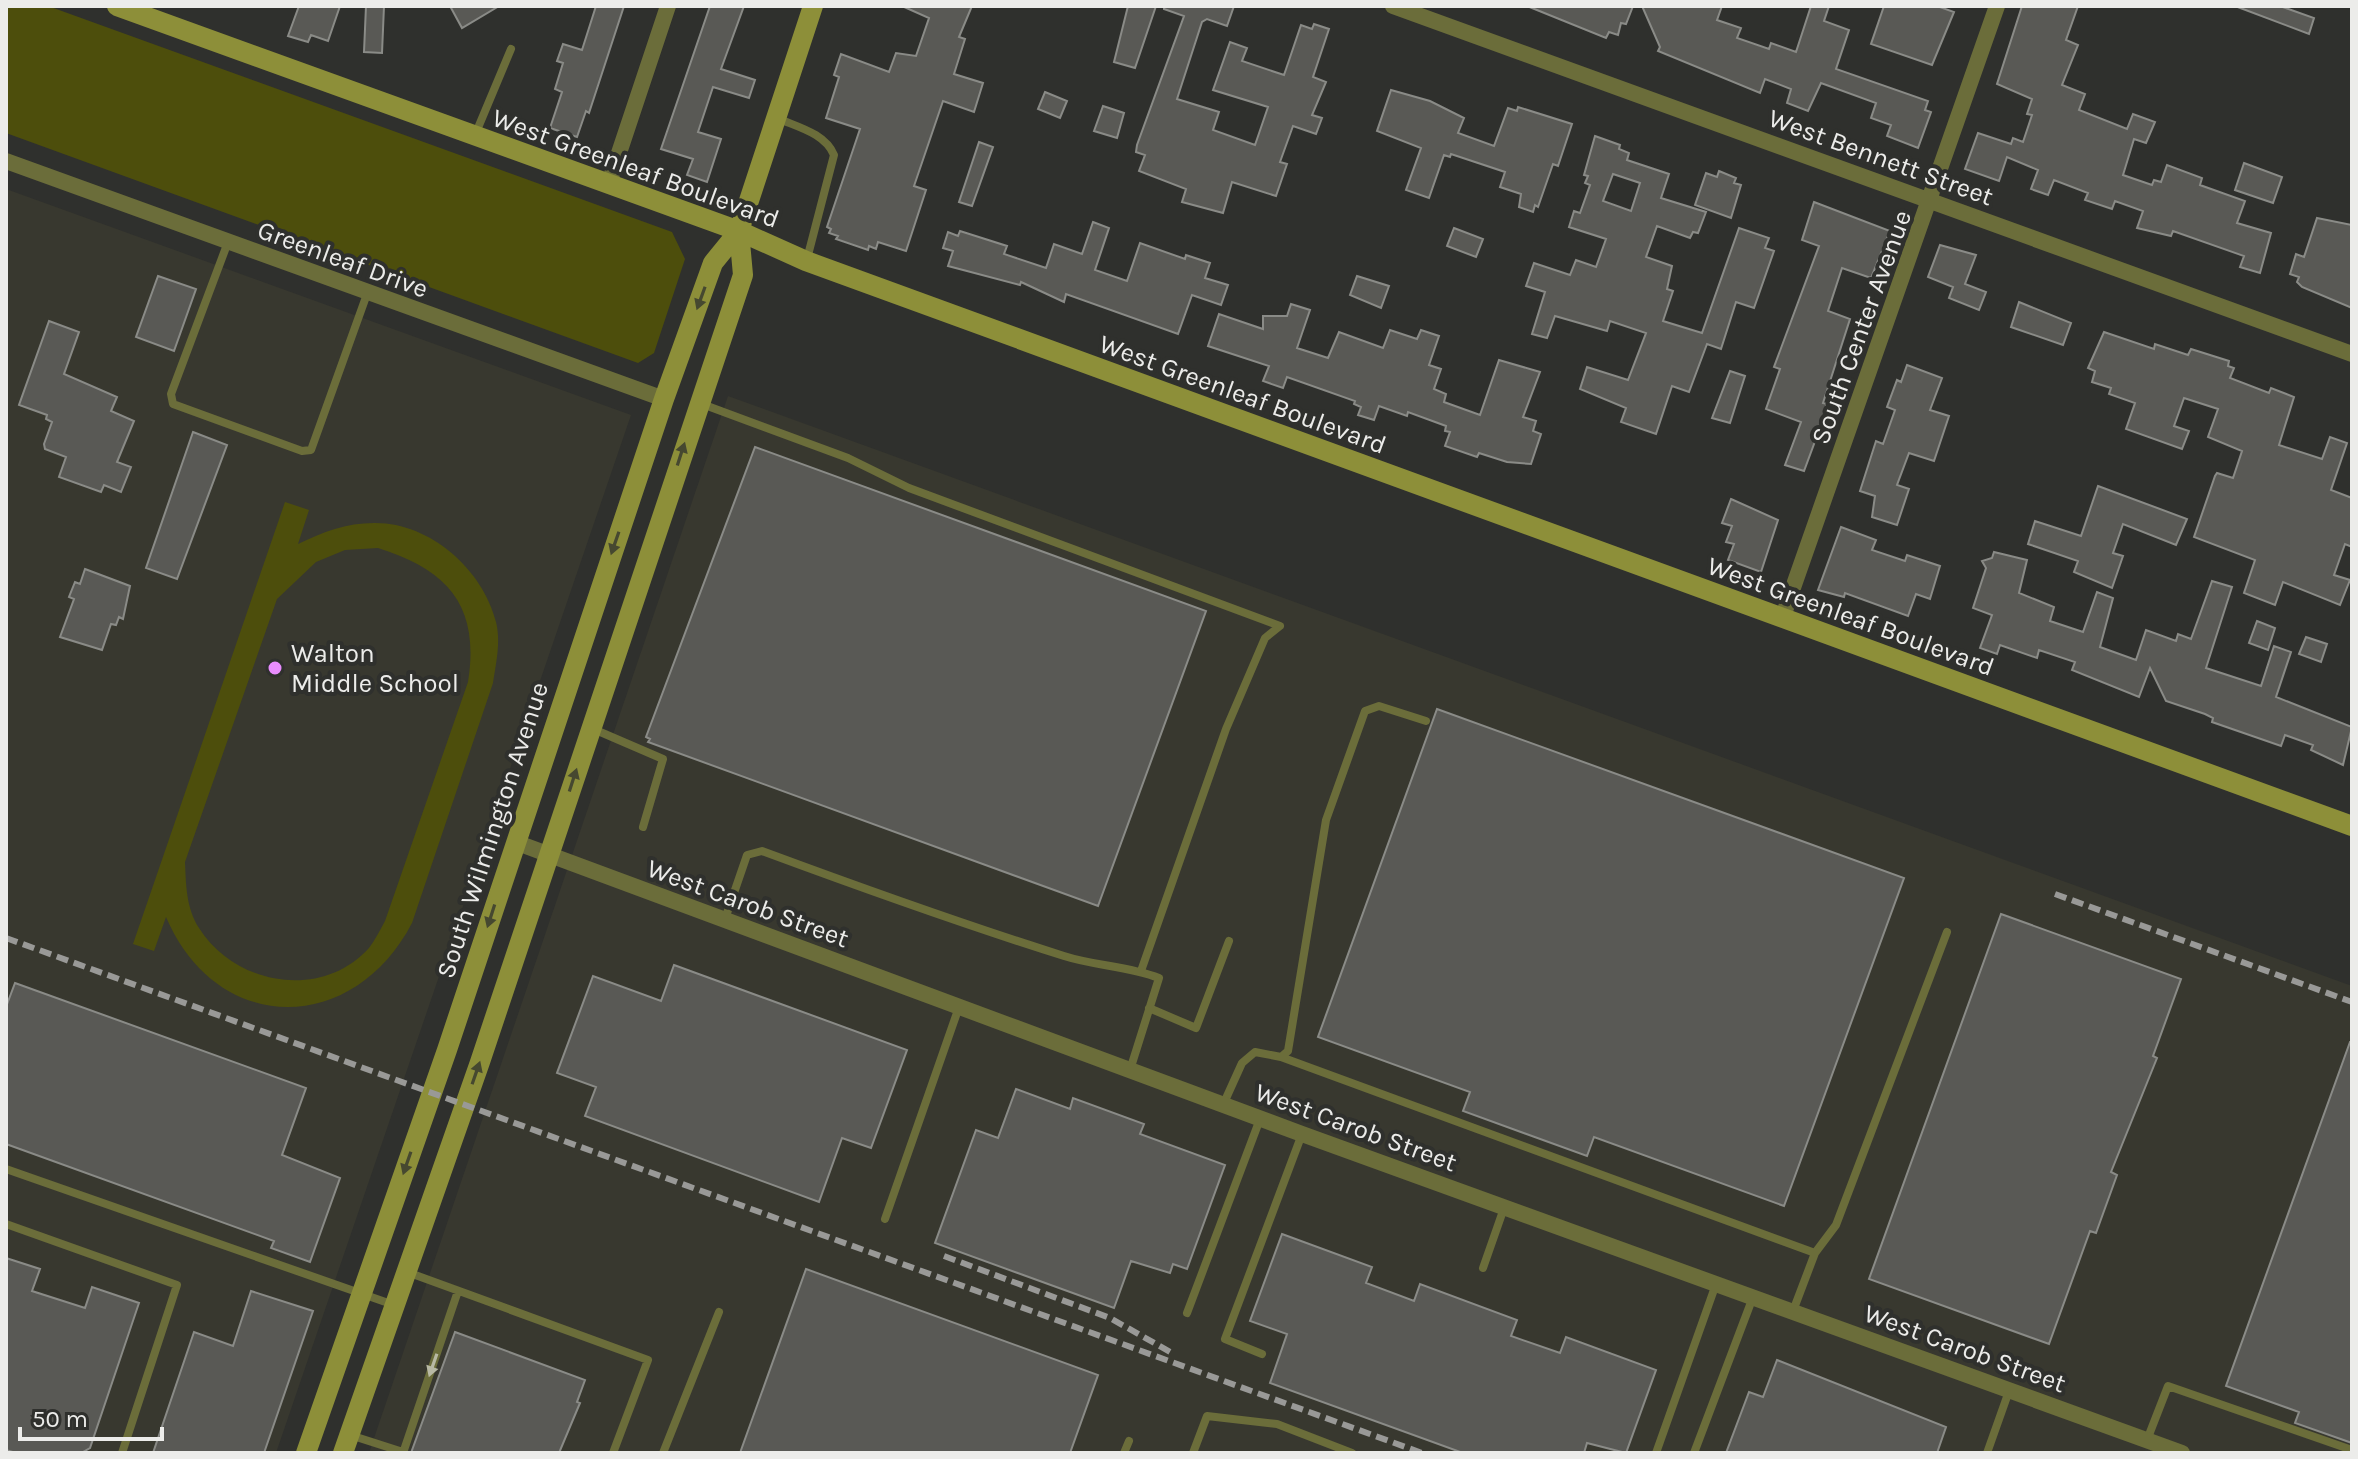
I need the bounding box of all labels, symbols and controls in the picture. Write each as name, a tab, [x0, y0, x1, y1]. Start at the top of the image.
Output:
street label: West Greenleaf Boulevard	[488, 102, 783, 235]
street label: West Bennett Street	[1764, 102, 1998, 213]
street label: South Center Avenue	[1805, 206, 1918, 448]
street label: Greenleaf Drive	[253, 214, 432, 305]
one-way arrow	[694, 286, 707, 310]
street label: West Greenleaf Boulevard	[1095, 328, 1390, 461]
one-way arrow	[675, 441, 687, 465]
one-way arrow	[609, 531, 621, 555]
street label: West Greenleaf Boulevard	[1703, 550, 1998, 683]
place label: Walton Middle School	[291, 638, 459, 699]
marker: Walton Middle School	[266, 659, 284, 677]
street label: South Wilmington Avenue	[430, 678, 555, 982]
one-way arrow	[567, 768, 579, 792]
street label: West Carob Street	[643, 853, 853, 954]
one-way arrow	[484, 905, 496, 929]
one-way arrow	[470, 1061, 483, 1085]
street label: West Carob Street	[1251, 1077, 1461, 1178]
one-way arrow	[400, 1151, 413, 1175]
street label: West Carob Street	[1860, 1298, 2070, 1399]
one-way arrow	[426, 1353, 438, 1377]
scale bar	[20, 1391, 162, 1441]
text: 50 m	[32, 1405, 88, 1433]

